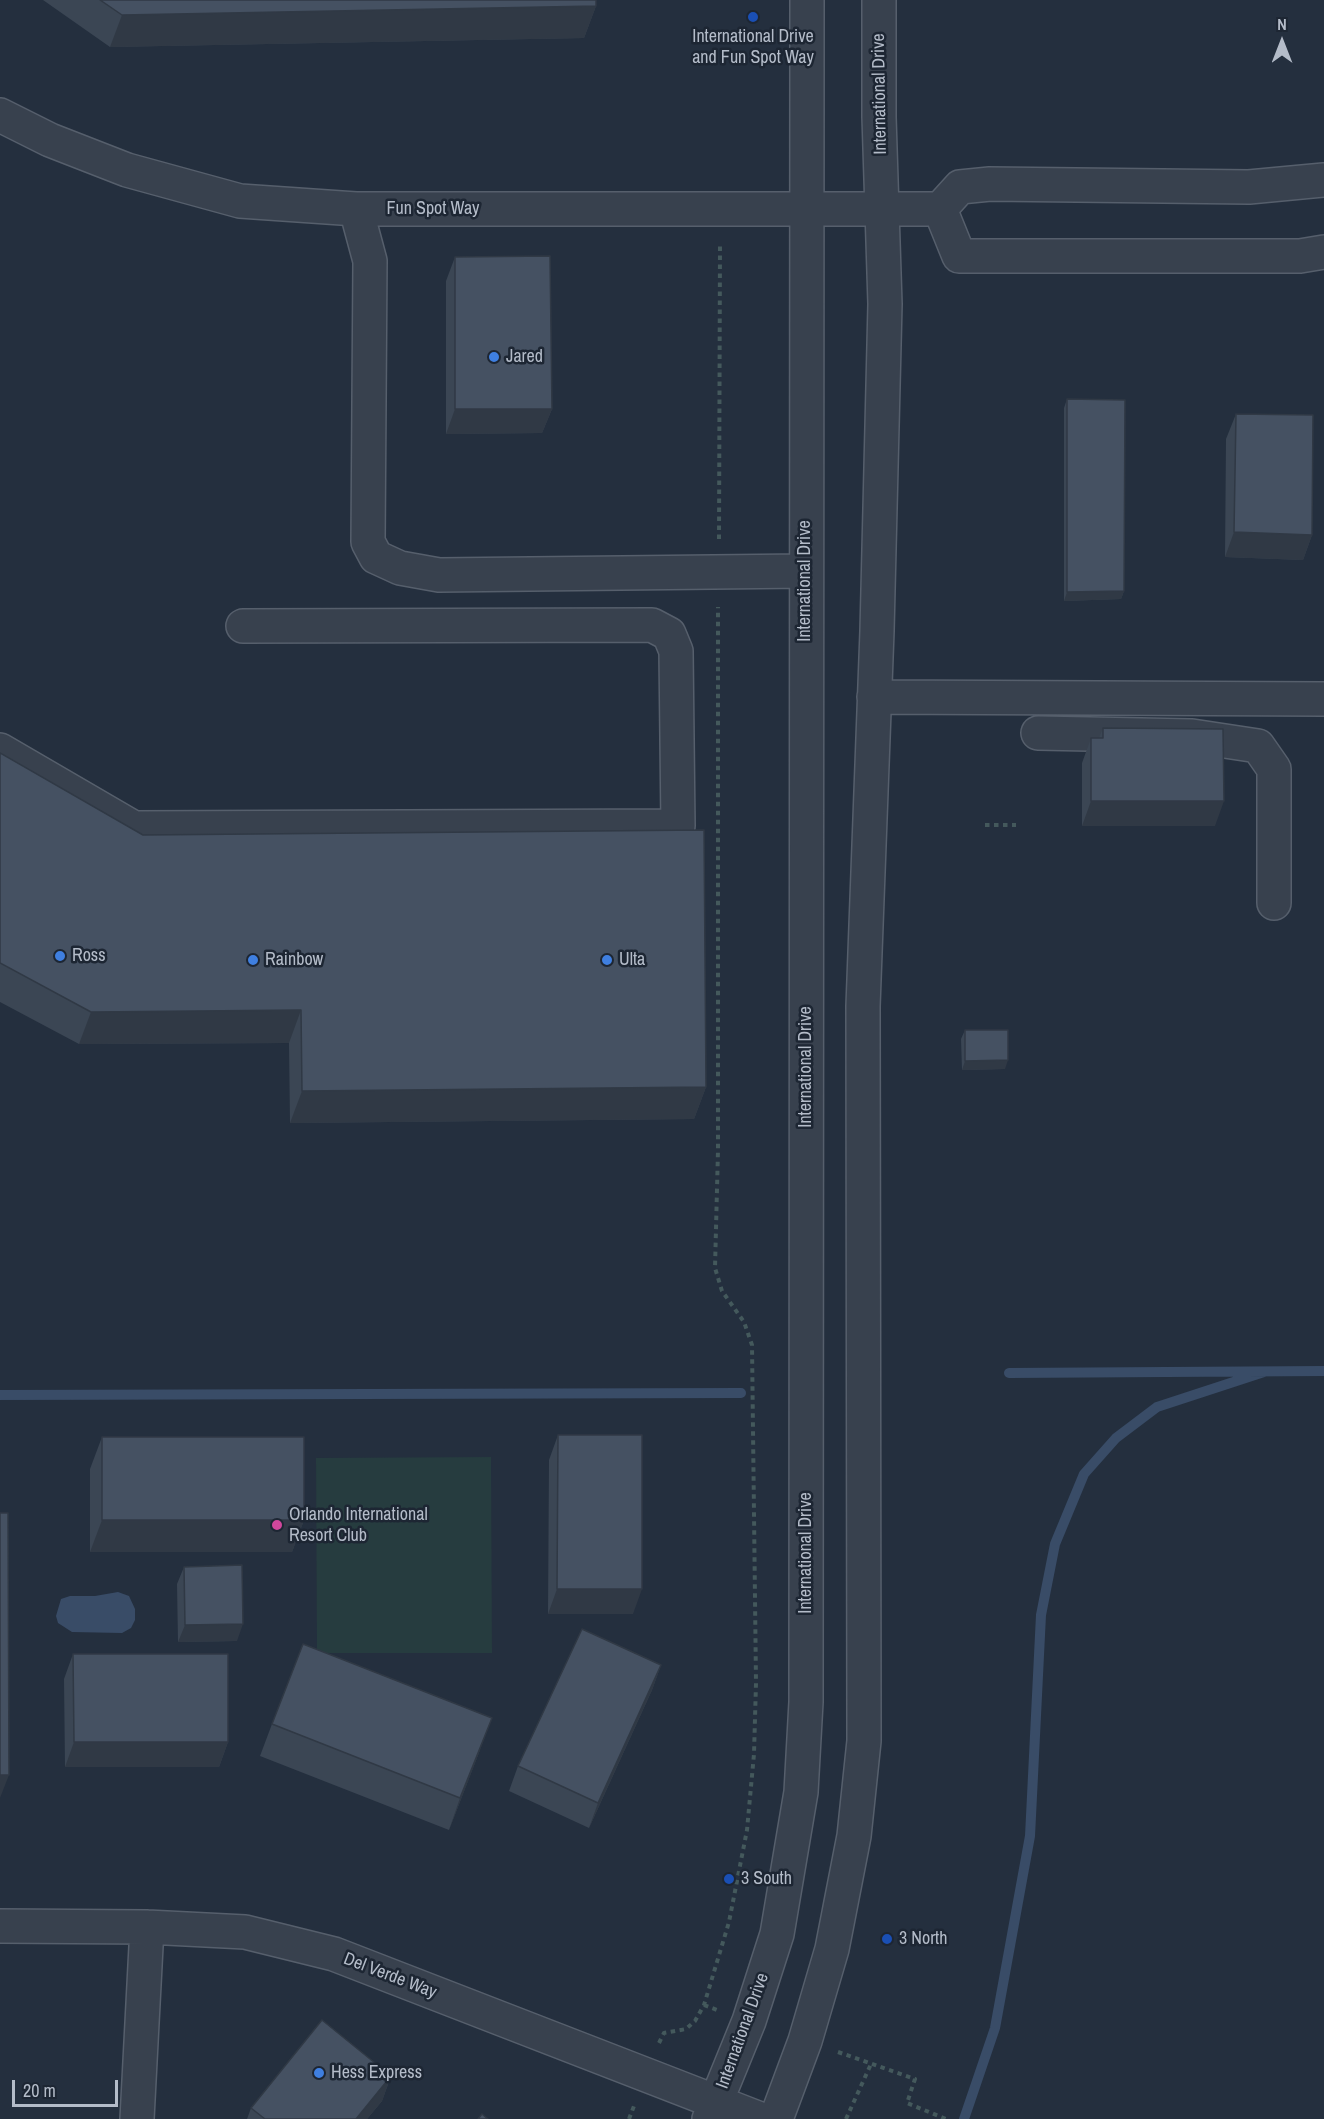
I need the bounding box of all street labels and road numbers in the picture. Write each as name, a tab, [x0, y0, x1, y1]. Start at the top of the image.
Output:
street label: International Drive	[868, 33, 892, 155]
street label: Fun Spot Way	[387, 198, 479, 220]
street label: International Drive	[794, 520, 816, 642]
street label: International Drive	[795, 1006, 817, 1128]
street label: International Drive	[795, 1492, 817, 1614]
street label: Del Verde Way	[340, 1948, 440, 2004]
street label: International Drive	[712, 1970, 774, 2092]

